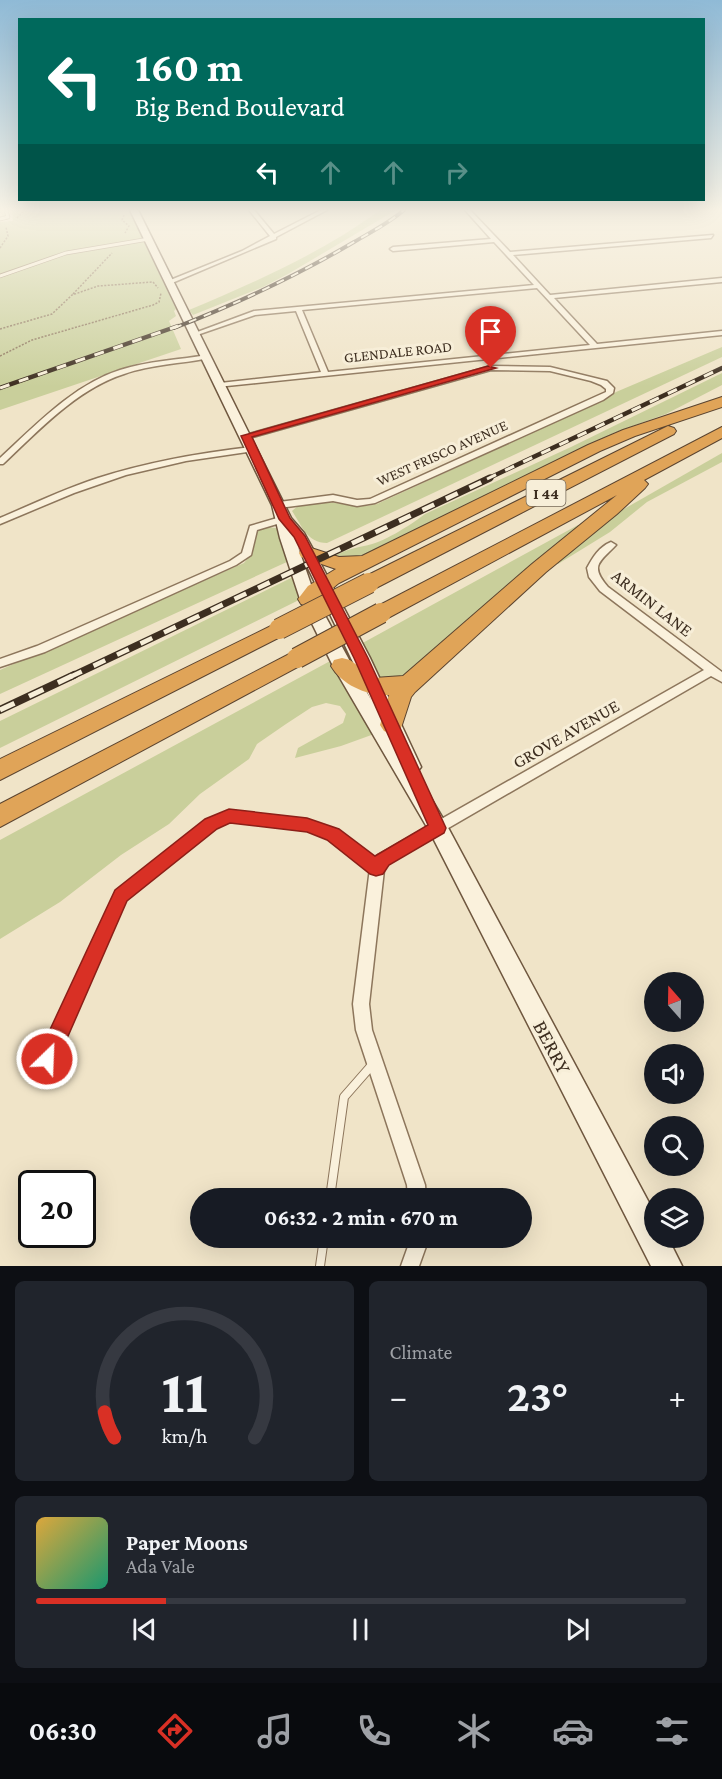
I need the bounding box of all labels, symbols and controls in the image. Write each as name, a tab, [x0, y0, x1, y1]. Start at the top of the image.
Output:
icon: left	[36, 42, 114, 120]
text: 160 m	[135, 43, 243, 90]
text: Big Bend Boulevard	[135, 92, 345, 122]
icon: left	[251, 156, 284, 189]
icon: ahead	[314, 156, 347, 189]
icon: ahead	[377, 156, 410, 189]
icon: right	[440, 156, 473, 189]
pin	[465, 306, 516, 368]
icon: arrive	[474, 315, 507, 348]
street label: GLENDALE ROAD	[343, 338, 453, 366]
street label: WEST FRISCO AVENUE	[374, 417, 510, 489]
road number: I 44	[526, 480, 566, 506]
street label: ARMIN LANE	[608, 565, 696, 641]
street label: GROVE AVENUE	[509, 695, 623, 773]
north arrow	[644, 972, 704, 1032]
map controls	[644, 972, 704, 1248]
street label: BERRY	[528, 1016, 576, 1078]
position arrow	[15, 1027, 79, 1091]
button: sound	[644, 1044, 704, 1104]
button: search	[644, 1116, 704, 1176]
speed limit sign: 20	[18, 1170, 96, 1248]
button: layers	[644, 1188, 704, 1248]
text: 06:32 · 2 min · 670 m	[264, 1205, 458, 1230]
text: Climate	[390, 1341, 452, 1363]
text: 11	[161, 1356, 208, 1425]
text: 23°	[507, 1371, 569, 1421]
text: −	[390, 1378, 407, 1415]
text: +	[669, 1378, 686, 1415]
text: km/h	[161, 1424, 208, 1448]
text: Paper Moons	[126, 1530, 248, 1555]
text: Ada Vale	[126, 1555, 195, 1577]
icon: previous	[128, 1613, 161, 1646]
icon: pause	[344, 1613, 377, 1646]
icon: next	[561, 1613, 594, 1646]
icon: directions	[154, 1710, 196, 1752]
icon: music	[254, 1710, 296, 1752]
icon: phone	[353, 1710, 395, 1752]
icon: climate	[453, 1710, 495, 1752]
icon: car	[552, 1710, 594, 1752]
icon: filters	[651, 1710, 693, 1752]
text: 06:30	[29, 1716, 97, 1746]

